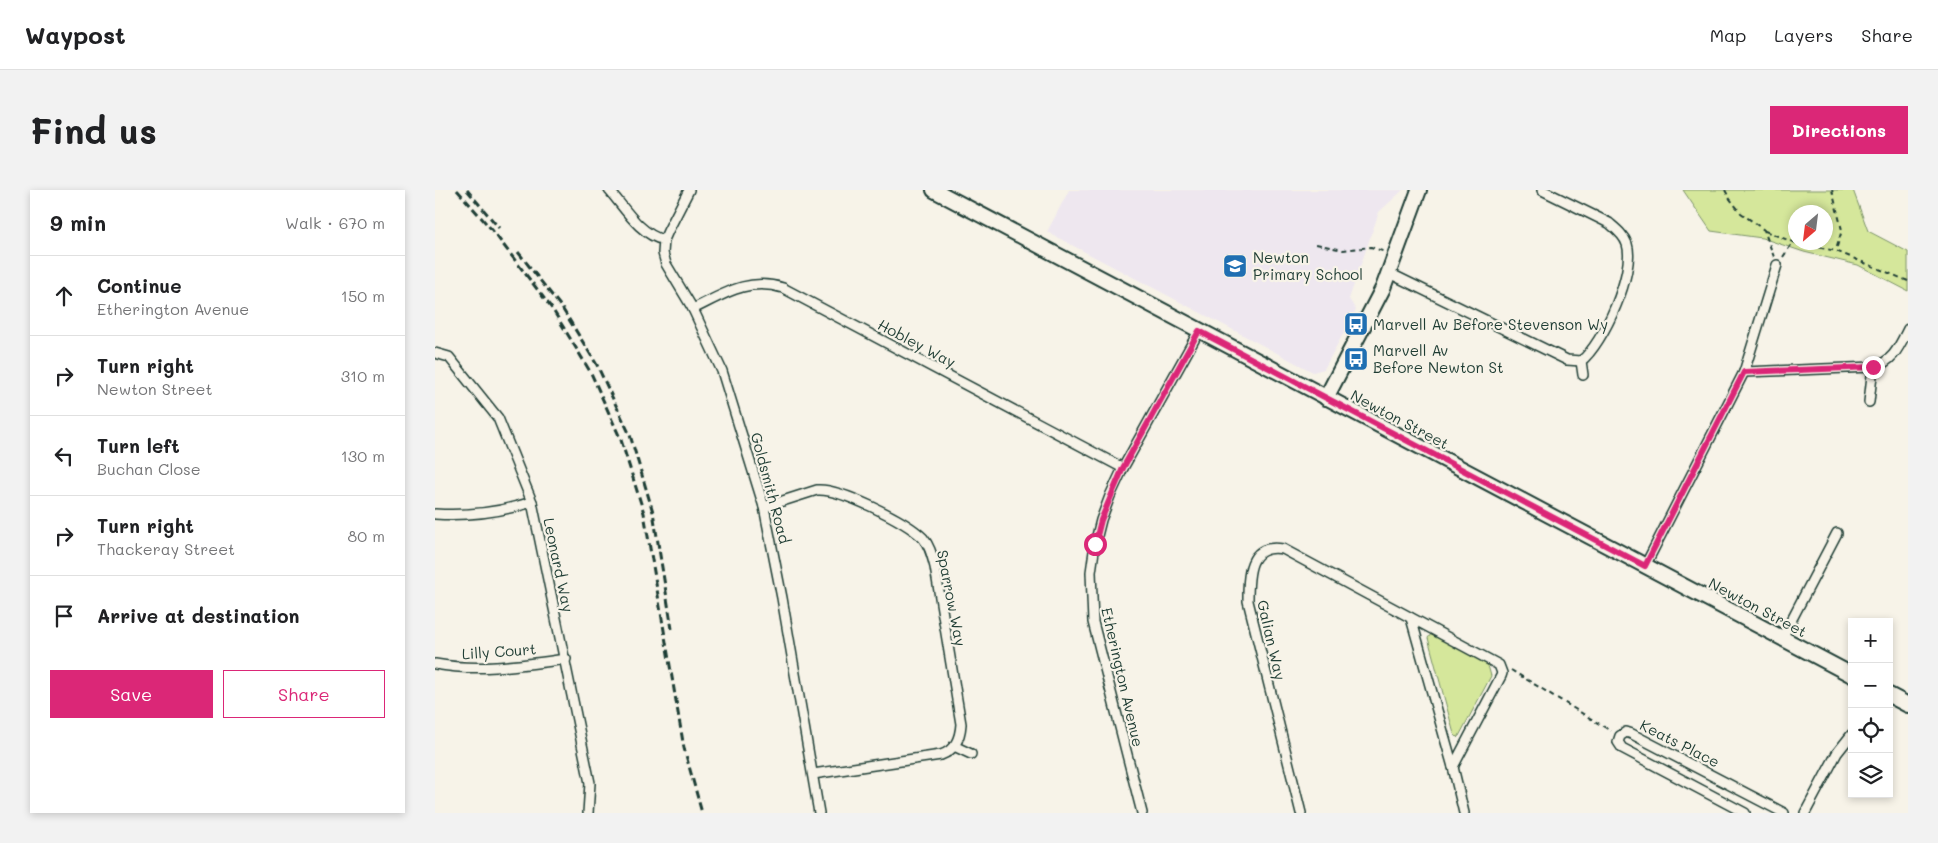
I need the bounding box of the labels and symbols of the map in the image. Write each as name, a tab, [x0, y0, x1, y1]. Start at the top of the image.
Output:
north arrow	[1788, 205, 1833, 250]
place label: Newton Primary School	[1253, 247, 1363, 284]
school or university icon: Newton Primary School	[1222, 253, 1248, 279]
bus stop icon: Marvell Av Before Stevenson Wy	[1343, 311, 1369, 337]
street label: Hobley Way	[875, 314, 959, 372]
place label: Marvell Av Before Stevenson Wy	[1373, 314, 1608, 334]
place label: Marvell Av Before Newton St	[1373, 340, 1504, 377]
bus stop icon: Marvell Av Before Newton St	[1343, 346, 1369, 372]
route end	[1862, 356, 1885, 379]
street label: Newton Street	[1347, 385, 1453, 453]
street label: Goldsmith Road	[747, 430, 795, 546]
street label: Leonard Way	[539, 516, 579, 614]
route start	[1084, 533, 1107, 556]
street label: Sparrow Way	[933, 548, 971, 648]
street label: Newton Street	[1705, 573, 1811, 641]
street label: Galian Way	[1253, 598, 1291, 682]
street label: Etherington Avenue	[1097, 605, 1149, 749]
street label: Lilly Court	[461, 638, 537, 664]
street label: Keats Place	[1637, 714, 1723, 772]

